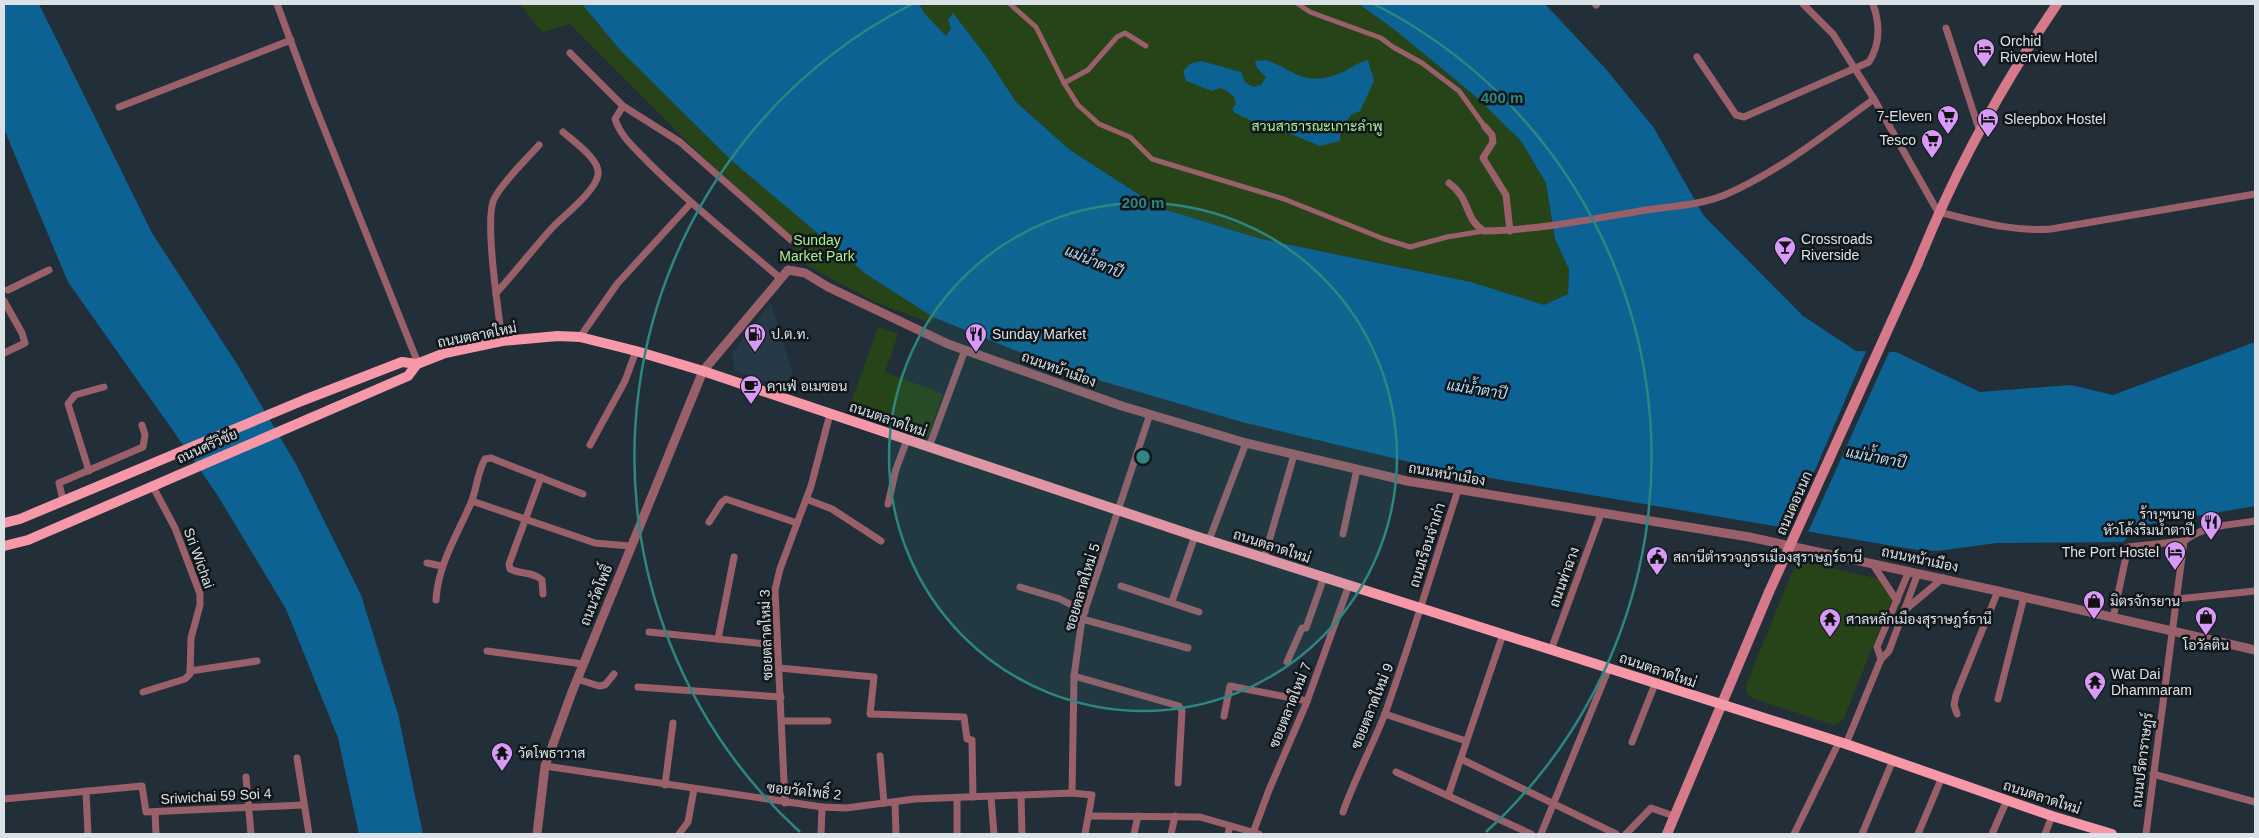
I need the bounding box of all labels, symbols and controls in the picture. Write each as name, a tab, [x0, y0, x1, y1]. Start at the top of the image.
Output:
place label: Orchid Riverview Hotel	[2000, 33, 2097, 65]
hotel icon: Orchid Riverview Hotel	[1972, 37, 1996, 68]
text: 400 m	[1481, 89, 1523, 106]
supermarket icon: 7-Eleven	[1936, 104, 1960, 135]
hotel icon: Sleepbox Hostel	[1976, 107, 2000, 138]
place label: 7-Eleven	[1877, 108, 1932, 124]
place label: Sleepbox Hostel	[2004, 111, 2106, 127]
park label: สวนสาธารณะเกาะลำพู	[1251, 118, 1383, 136]
supermarket icon: Tesco	[1920, 128, 1944, 159]
place label: Tesco	[1879, 132, 1916, 148]
text: 200 m	[1122, 194, 1164, 211]
place label: Crossroads Riverside	[1801, 231, 1873, 263]
park label: Sunday Market Park	[779, 232, 856, 264]
bar icon: Crossroads Riverside	[1773, 235, 1797, 266]
water label: แม่น้ำตาปี	[1063, 238, 1128, 281]
street label: ถนนตลาดใหม่	[436, 319, 518, 351]
fuel station icon: ป.ต.ท.	[743, 322, 767, 353]
restaurant icon: Sunday Market	[964, 322, 988, 353]
place label: ป.ต.ท.	[771, 326, 810, 342]
place label: Sunday Market	[992, 326, 1086, 342]
street label: ถนนหน้าเมือง	[1020, 347, 1099, 390]
water label: แม่น้ำตาปี	[1446, 372, 1510, 402]
cafe icon: คาเฟ่ อเมซอน	[739, 374, 763, 405]
place label: คาเฟ่ อเมซอน	[767, 378, 848, 394]
street label: ถนนตลาดใหม่	[847, 398, 929, 440]
street label: ถนนศรีวิชัย	[174, 425, 240, 466]
water label: แม่น้ำตาปี	[1844, 439, 1909, 471]
centre of rings	[1134, 448, 1152, 466]
street label: ถนนหน้าเมือง	[1407, 458, 1487, 489]
street label: ถนนดอนนก	[1773, 469, 1815, 537]
street label: ถนนเรือนจำเก่า	[1405, 500, 1448, 589]
place label: ร้านทนาย หัวโค้งริมน้ำตาปี	[2103, 505, 2195, 538]
restaurant icon: ร้านทนาย หัวโค้งริมน้ำตาปี	[2199, 510, 2223, 541]
street label: Sri Wichai	[181, 526, 217, 590]
street label: ถนนตลาดใหม่	[1231, 526, 1313, 566]
hotel icon: The Port Hostel	[2163, 540, 2187, 571]
street label: ซอยตลาดใหม่ 5	[1061, 541, 1103, 633]
street label: ถนนหน้าเมือง	[1880, 542, 1960, 575]
place label: The Port Hostel	[2062, 544, 2159, 560]
street label: ถนนท่าฉาง	[1546, 545, 1582, 609]
public building icon: สถานีตำรวจภูธรเมืองสุราษฏร์ธานี	[1645, 545, 1669, 576]
place label: สถานีตำรวจภูธรเมืองสุราษฏร์ธานี	[1673, 548, 1862, 567]
street label: ถนนวัดโพธิ์	[572, 560, 616, 628]
street label: ซอยตลาดใหม่ 3	[756, 589, 776, 681]
shop icon: มิตรจักรยาน	[2082, 589, 2106, 620]
place label: มิตรจักรยาน	[2110, 593, 2180, 609]
shop icon: โอวัลติน	[2194, 605, 2218, 636]
temple icon: ศาลหลักเมืองสุราษฎร์ธานี	[1818, 607, 1842, 638]
place label: ศาลหลักเมืองสุราษฎร์ธานี	[1846, 610, 1992, 629]
place label: โอวัลติน	[2182, 637, 2229, 653]
street label: ถนนตลาดใหม่	[1617, 649, 1699, 691]
street label: ซอยตลาดใหม่ 7	[1266, 660, 1315, 750]
street label: ซอยตลาดใหม่ 9	[1348, 661, 1397, 751]
place label: Wat Dai Dhammaram	[2111, 666, 2192, 698]
temple icon: Wat Dai Dhammaram	[2083, 670, 2107, 701]
street label: ถนนปรีดาราษฎร์	[2127, 711, 2157, 808]
temple icon: วัดโพธาวาส	[490, 741, 514, 772]
place label: วัดโพธาวาส	[518, 745, 585, 761]
street label: ซอยวัดโพธิ์ 2	[766, 775, 843, 803]
street label: ถนนตลาดใหม่	[2001, 777, 2083, 817]
street label: Sriwichai 59 Soi 4	[160, 785, 272, 807]

